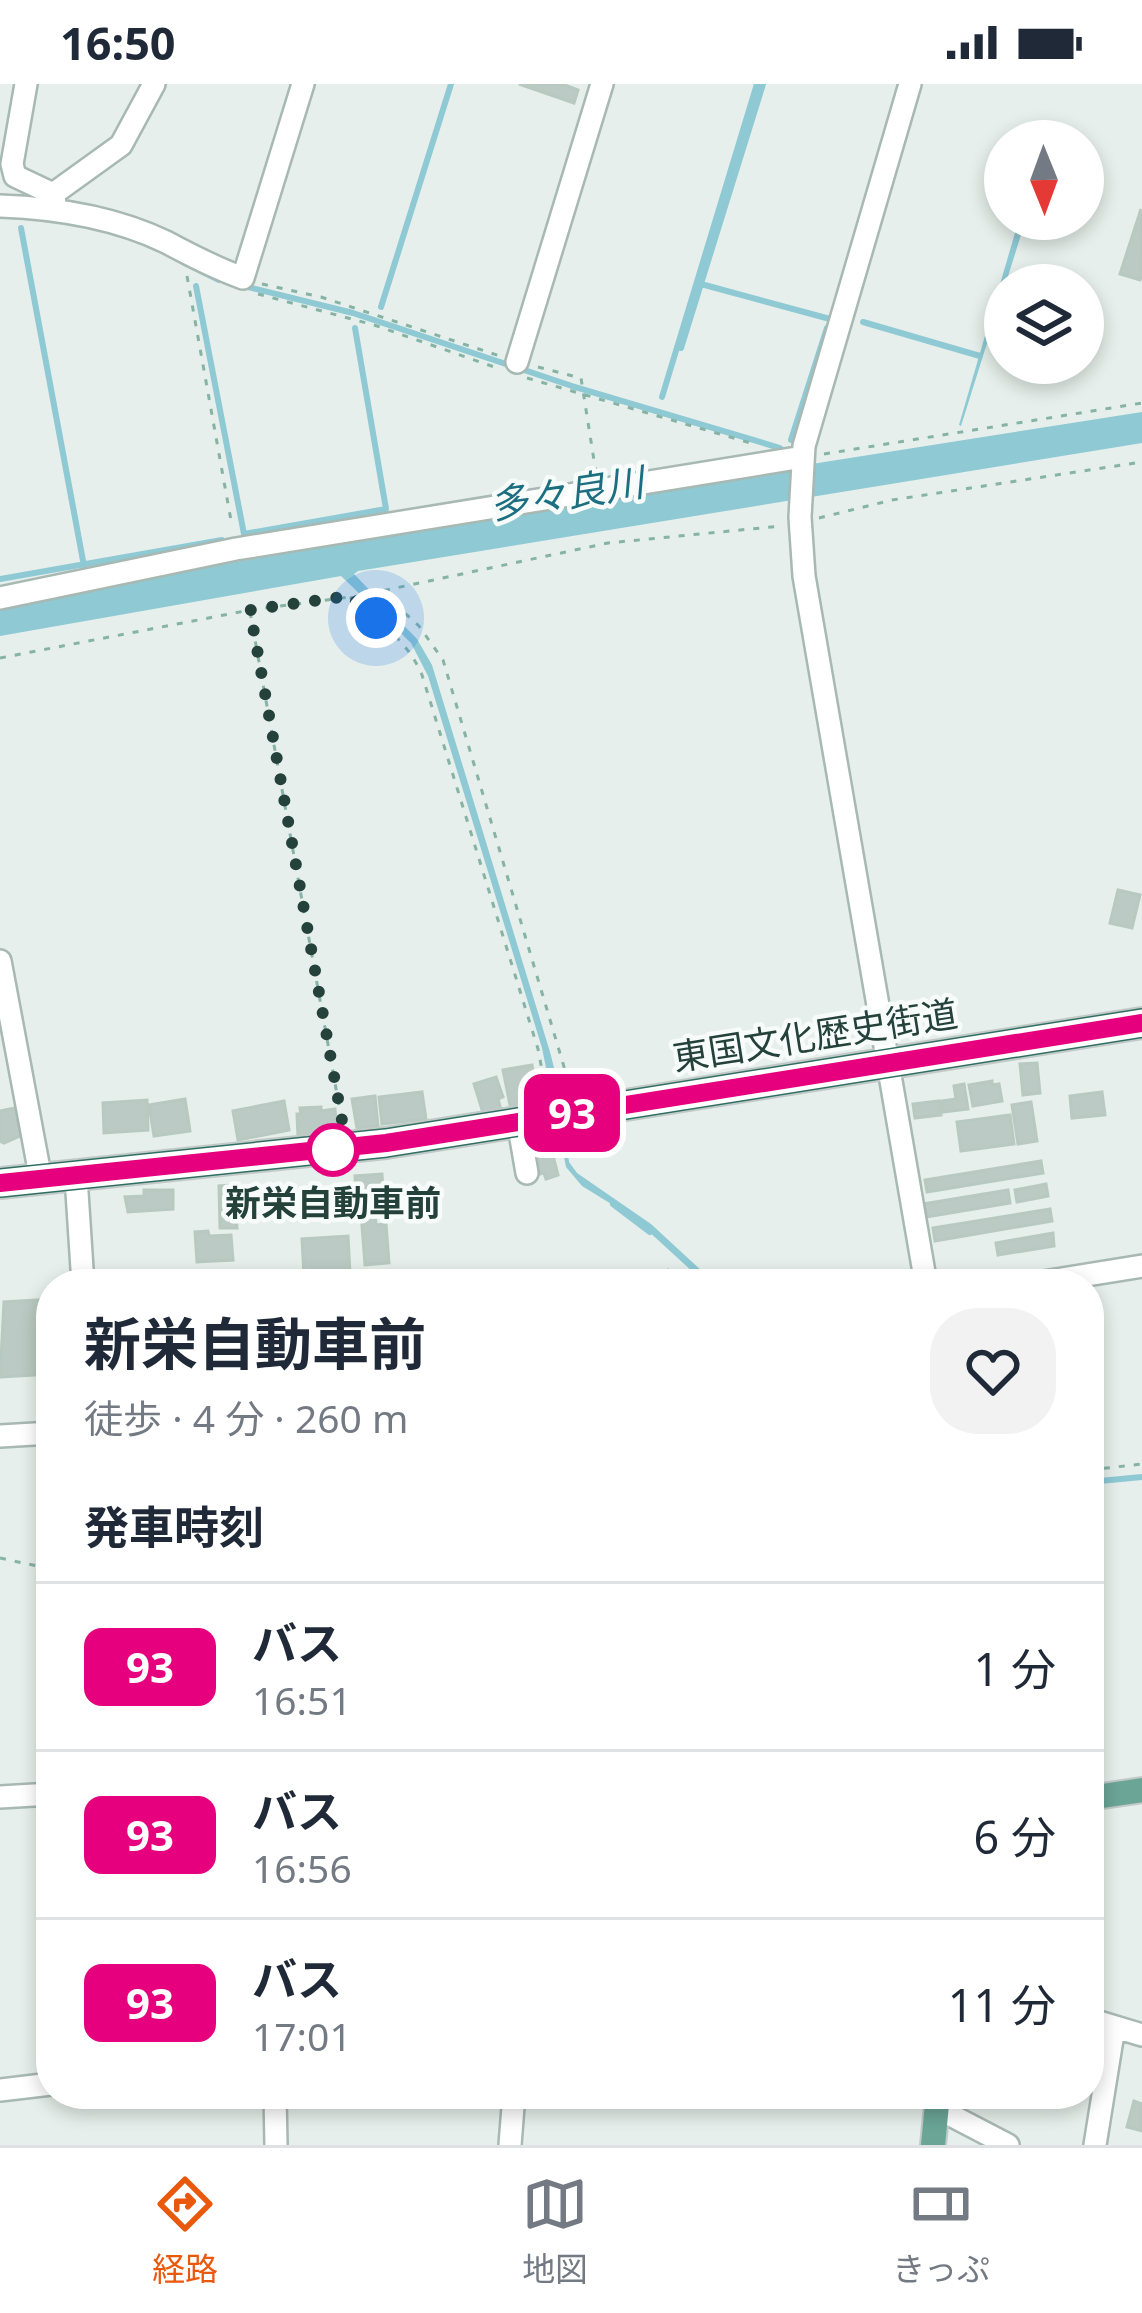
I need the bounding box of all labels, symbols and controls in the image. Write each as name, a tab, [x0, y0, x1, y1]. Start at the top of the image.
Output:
text: 16:50	[60, 12, 176, 73]
north arrow	[984, 120, 1104, 240]
map controls	[984, 120, 1104, 384]
button: layers	[984, 264, 1104, 384]
water label: 多々良川	[485, 453, 651, 530]
your location	[346, 588, 406, 648]
street label: 東国文化歴史街道	[669, 988, 961, 1082]
line badge: 93	[518, 1074, 626, 1152]
text: 93	[548, 1084, 596, 1141]
marker: 新栄自動車前	[308, 1125, 358, 1175]
place label: 新栄自動車前	[225, 1178, 441, 1227]
text: 新栄自動車前	[84, 1304, 426, 1382]
button: heart	[930, 1308, 1056, 1434]
text: 徒歩 · 4 分 · 260 m	[84, 1391, 408, 1444]
text: 発車時刻	[84, 1496, 264, 1557]
text: バス	[252, 1612, 342, 1673]
text: 93	[126, 1638, 174, 1695]
text: 1 分	[974, 1638, 1056, 1699]
text: 16:51	[252, 1673, 352, 1726]
text: バス	[252, 1780, 342, 1841]
text: 93	[126, 1806, 174, 1863]
text: 6 分	[974, 1806, 1056, 1867]
text: 16:56	[252, 1841, 352, 1894]
text: バス	[252, 1948, 342, 2009]
text: 93	[126, 1974, 174, 2031]
text: 11 分	[948, 1974, 1056, 2035]
text: 17:01	[252, 2009, 352, 2062]
tab: 経路	[152, 2171, 218, 2291]
tab: 地図	[522, 2171, 588, 2291]
tab: きっぷ	[892, 2171, 990, 2291]

